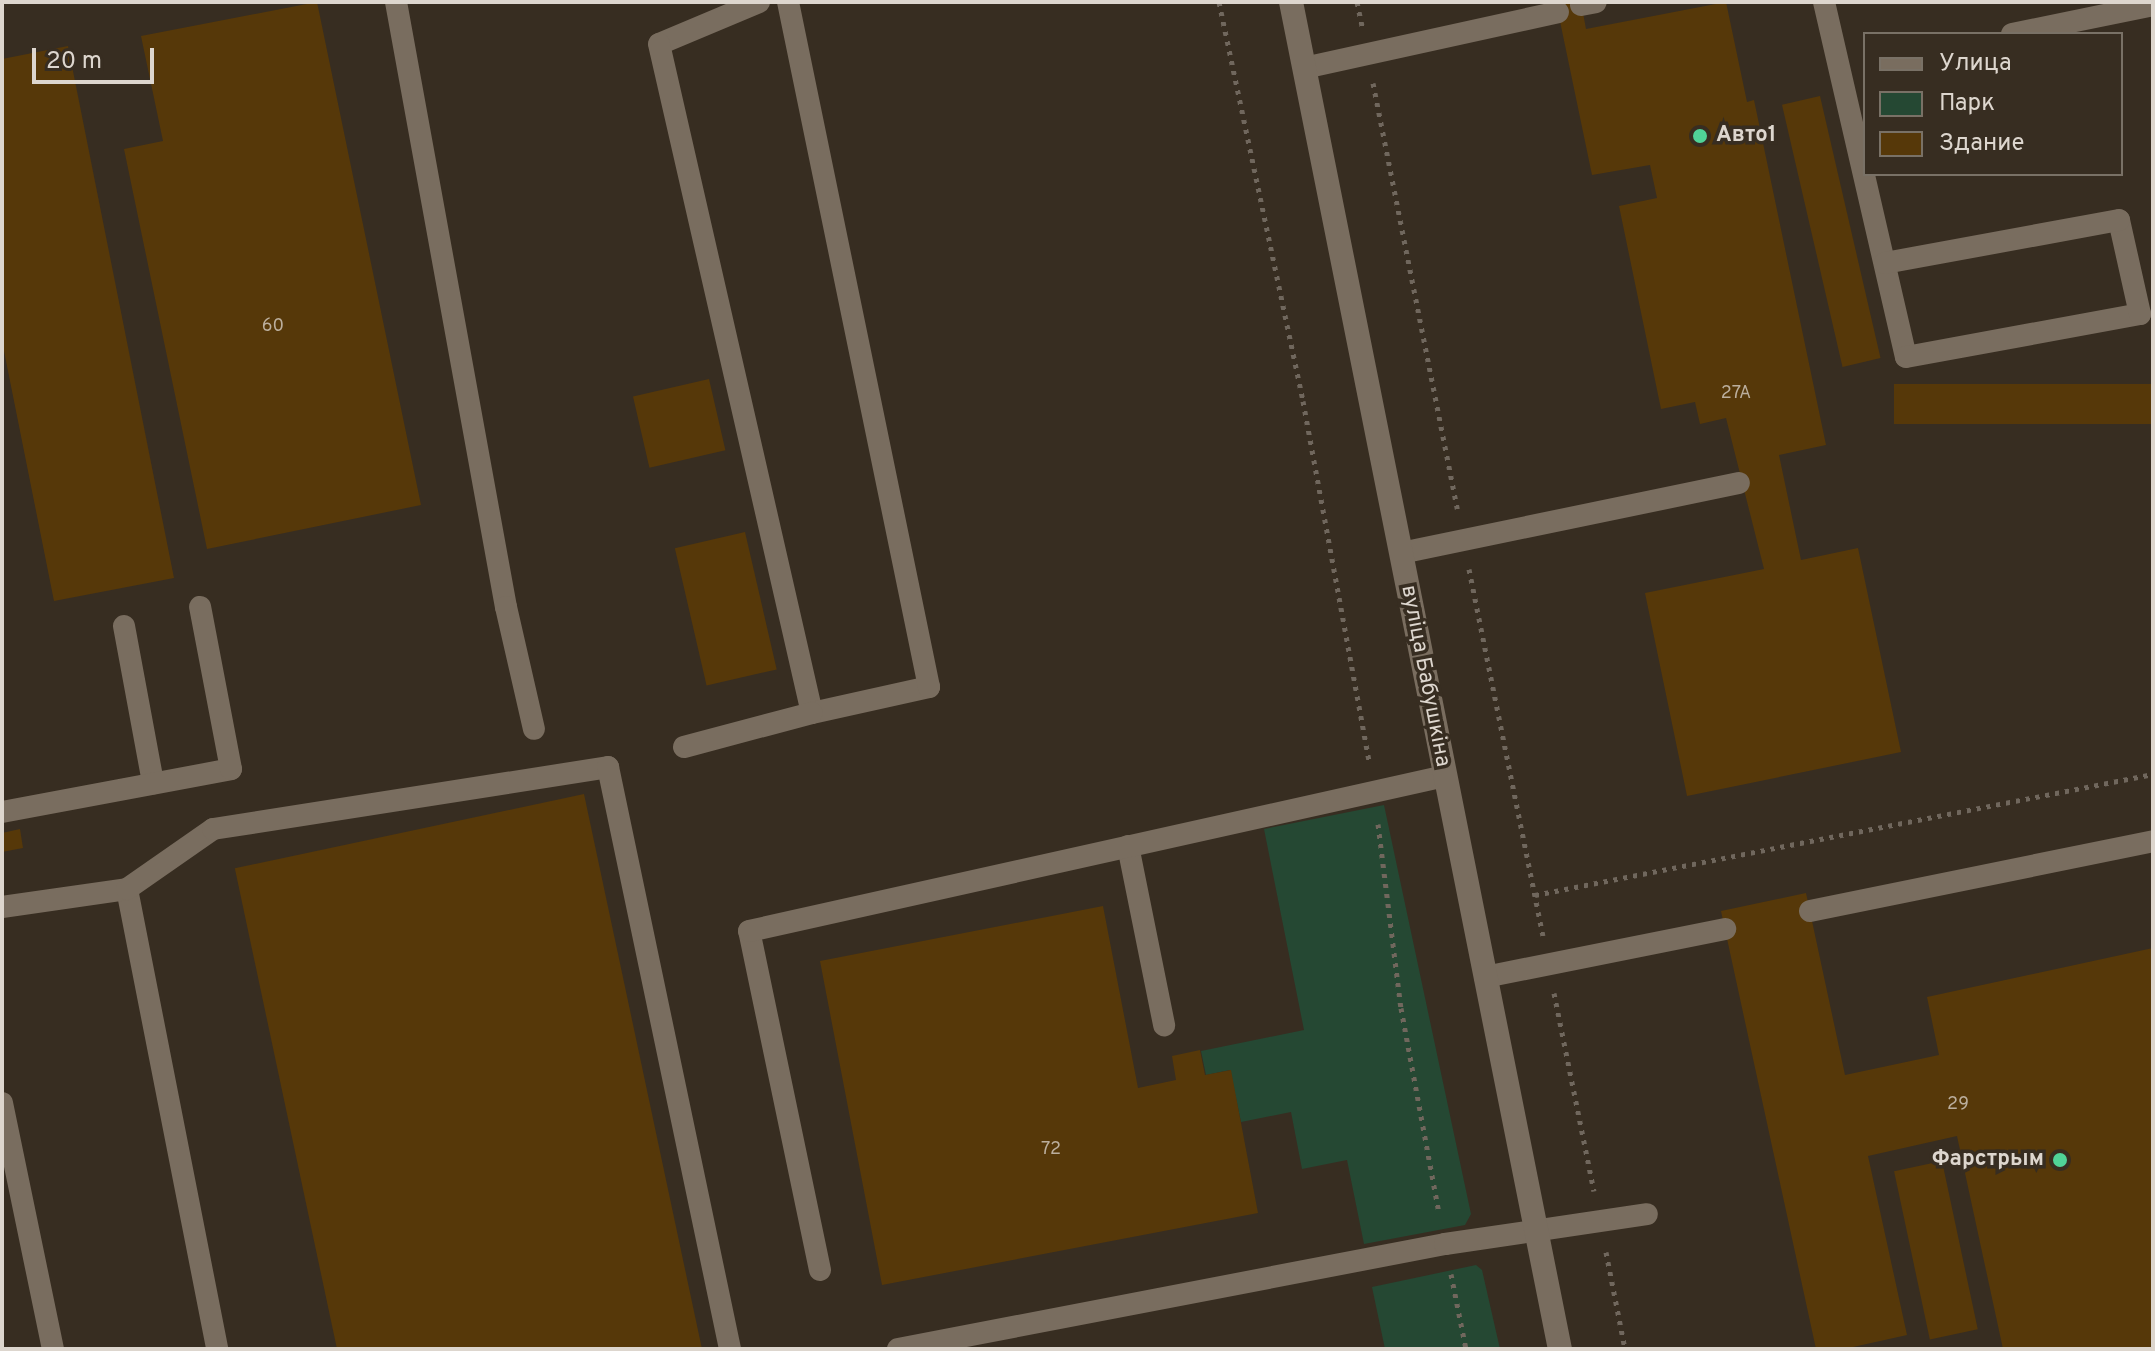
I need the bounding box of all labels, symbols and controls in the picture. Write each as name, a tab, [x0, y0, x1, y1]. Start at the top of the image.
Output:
scale bar	[36, 32, 158, 82]
legend	[1863, 32, 2123, 176]
text: 20 m	[46, 47, 102, 77]
text: Улица	[1939, 49, 2012, 79]
text: Парк	[1939, 89, 1995, 119]
place label: Авто1	[1716, 123, 1777, 149]
marker: Авто1	[1691, 127, 1709, 145]
text: Здание	[1939, 129, 2025, 159]
house number: 60	[262, 316, 284, 338]
house number: 27А	[1721, 383, 1751, 405]
street label: вуліца Бабушкіна	[1394, 583, 1456, 769]
house number: 29	[1947, 1094, 1969, 1116]
house number: 72	[1041, 1139, 1061, 1161]
place label: Фарстрым	[1932, 1147, 2044, 1173]
marker: Фарстрым	[2051, 1151, 2069, 1169]

